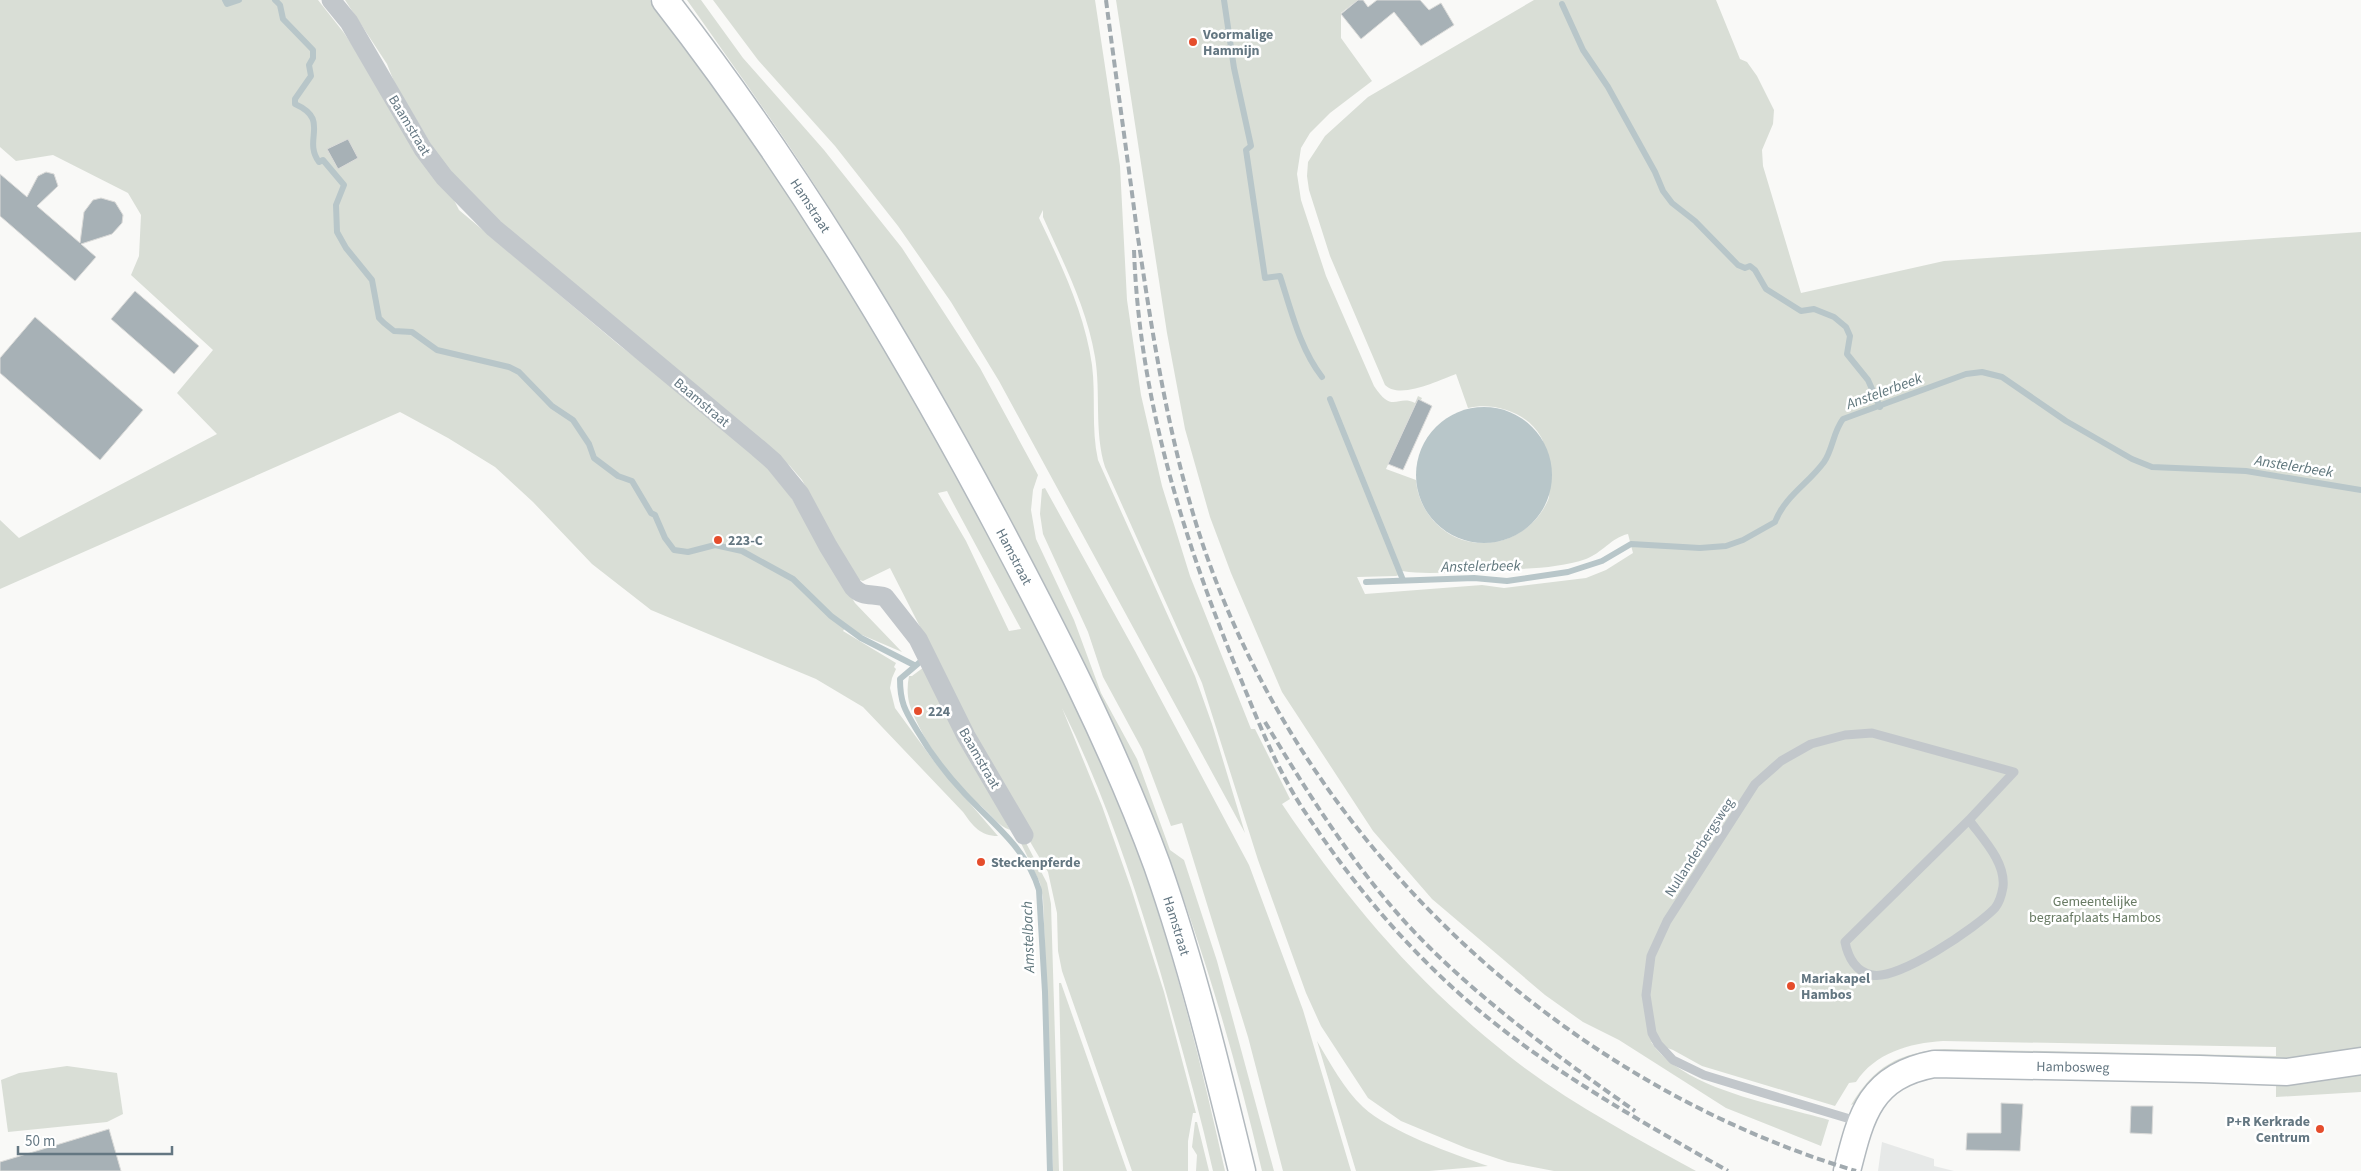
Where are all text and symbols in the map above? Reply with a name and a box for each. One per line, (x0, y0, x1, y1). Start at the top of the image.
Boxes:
place label: Voormalige Hammijn (1202, 25, 1273, 61)
marker: Voormalige Hammijn (1187, 36, 1199, 48)
street label: Baamstraat (383, 91, 435, 160)
street label: Hamstraat (785, 175, 835, 237)
water label: Anstelerbeek (1842, 368, 1926, 415)
street label: Baamstraat (669, 373, 734, 432)
water label: Anstelerbeek (2252, 450, 2335, 483)
street label: Hamstraat (990, 525, 1037, 589)
place label: 223-C (728, 531, 763, 551)
marker: 223-C (712, 534, 724, 546)
water label: Anstelerbeek (1440, 555, 1522, 578)
place label: 224 (928, 702, 951, 722)
marker: 224 (912, 705, 924, 717)
street label: Baamstraat (954, 724, 1005, 793)
street label: Nullanderbergsweg (1660, 794, 1739, 901)
place label: Steckenpferde (991, 853, 1080, 873)
marker: Steckenpferde (975, 856, 987, 868)
park label: Gemeentelijke begraafplaats Hambos (2029, 892, 2161, 928)
street label: Hamstraat (1157, 894, 1195, 958)
water label: Amstelbach (1017, 901, 1040, 974)
place label: Mariakapel Hambos (1801, 969, 1870, 1005)
marker: Mariakapel Hambos (1785, 980, 1797, 992)
street label: Hambosweg (2036, 1057, 2109, 1078)
place label: P+R Kerkrade Centrum (2226, 1112, 2310, 1148)
marker: P+R Kerkrade Centrum (2314, 1123, 2326, 1135)
scale bar (18, 1124, 171, 1156)
text: 50 m (25, 1131, 55, 1152)

